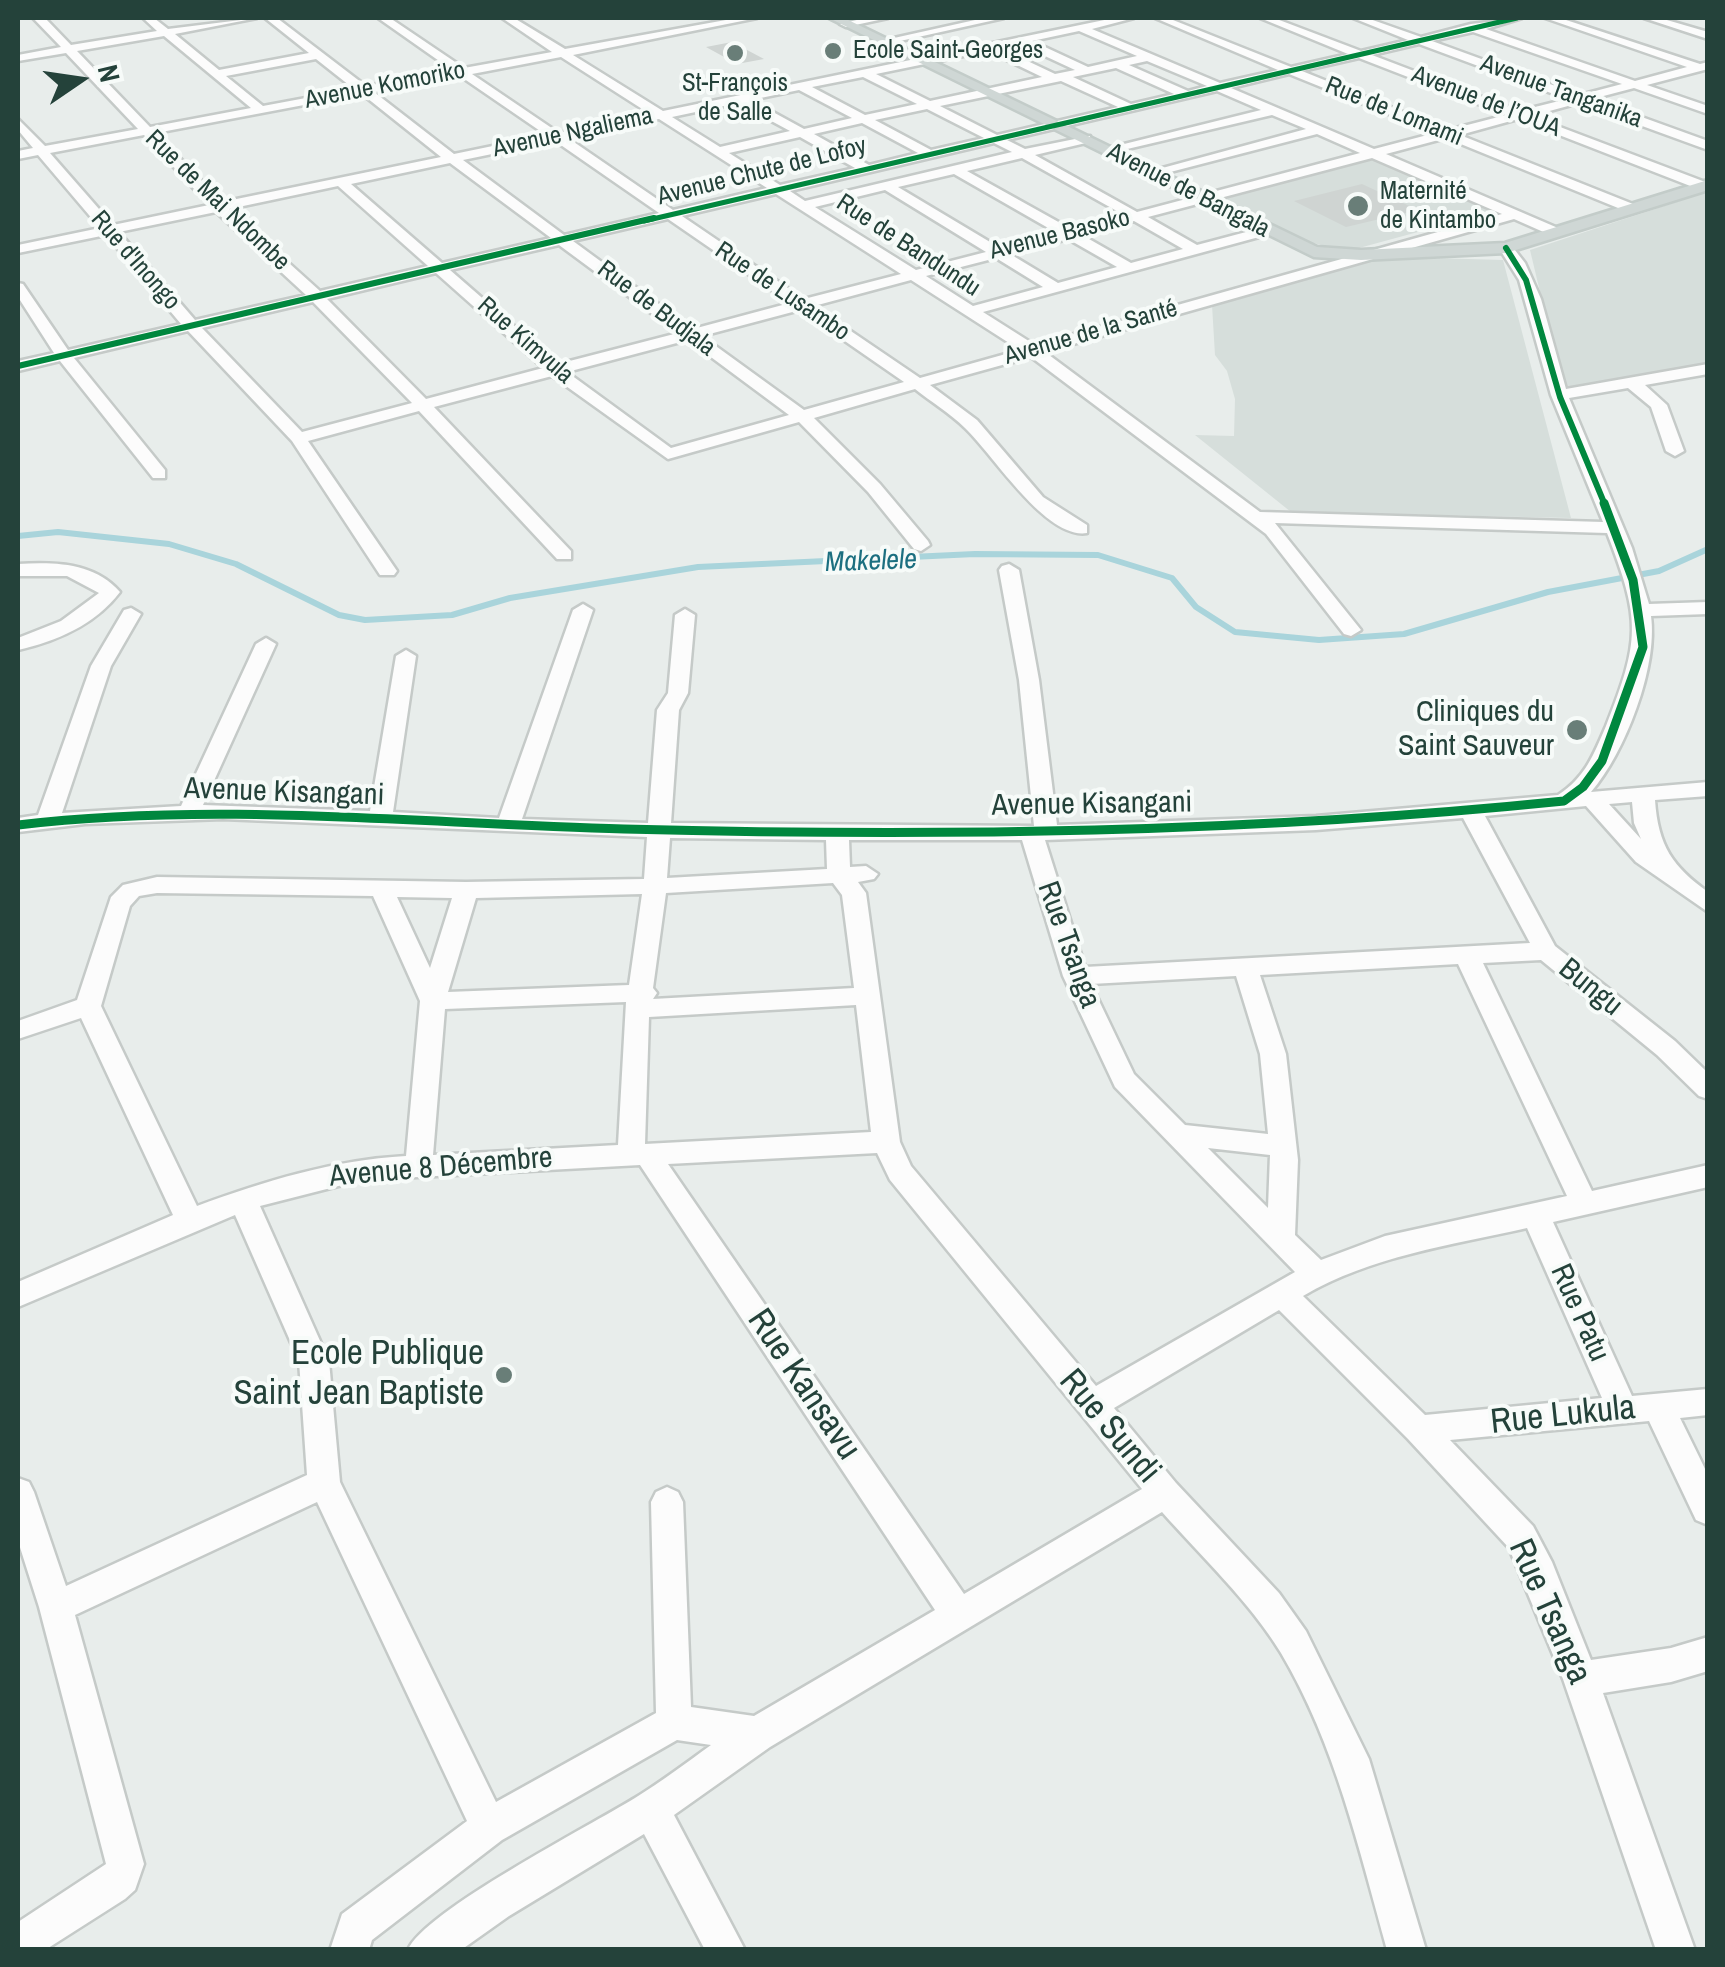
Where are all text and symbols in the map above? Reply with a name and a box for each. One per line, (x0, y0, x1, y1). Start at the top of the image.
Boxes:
north arrow (30, 30, 130, 130)
place label: Ecole Saint-Georges (853, 36, 1043, 66)
marker: Ecole Saint-Georges (822, 40, 844, 62)
marker: St-François de Salle (724, 42, 746, 64)
street label: Avenue Tanganika (1476, 49, 1646, 135)
street label: Avenue Komoriko (302, 56, 468, 116)
street label: Avenue de l’OUA (1407, 60, 1565, 144)
text: N (89, 61, 130, 86)
place label: St-François de Salle (682, 69, 788, 128)
street label: Rue de Lomami (1321, 71, 1467, 153)
street label: Avenue Ngaliema (490, 101, 656, 165)
street label: Rue de Mai Ndombe (139, 125, 295, 277)
street label: Avenue Chute de Lofoy (655, 132, 869, 212)
street label: Avenue de Bangala (1102, 137, 1274, 245)
place label: Maternité de Kintambo (1380, 177, 1496, 236)
street label: Rue de Bandundu (831, 188, 985, 304)
marker: Maternité de Kintambo (1345, 193, 1371, 219)
street label: Avenue Basoko (987, 203, 1133, 267)
street label: Rue d'Inongo (84, 205, 186, 317)
street label: Rue de Lusambo (709, 236, 855, 348)
street label: Rue de Budjala (591, 255, 721, 363)
street label: Rue Kimvula (471, 291, 579, 391)
street label: Avenue de la Santé (1001, 294, 1181, 372)
water label: Makelele (825, 544, 917, 580)
place label: Cliniques du Saint Sauveur (1398, 695, 1554, 766)
marker: Cliniques du Saint Sauveur (1564, 717, 1590, 743)
street label: Avenue Kisangani (183, 772, 385, 814)
street label: Avenue Kisangani (991, 785, 1193, 825)
street label: Rue Tsanga (1029, 877, 1107, 1013)
street label: Bungu (1551, 952, 1629, 1024)
street label: Avenue 8 Décembre (328, 1140, 554, 1196)
street label: Rue Patu (1542, 1259, 1616, 1367)
street label: Rue Kansavu (737, 1302, 869, 1468)
place label: Ecole Publique Saint Jean Baptiste (233, 1334, 484, 1416)
street label: Rue Sundi (1049, 1362, 1169, 1492)
marker: Ecole Publique Saint Jean Baptiste (493, 1364, 515, 1386)
street label: Rue Lukula (1489, 1388, 1637, 1444)
street label: Rue Tsanga (1499, 1533, 1599, 1691)

